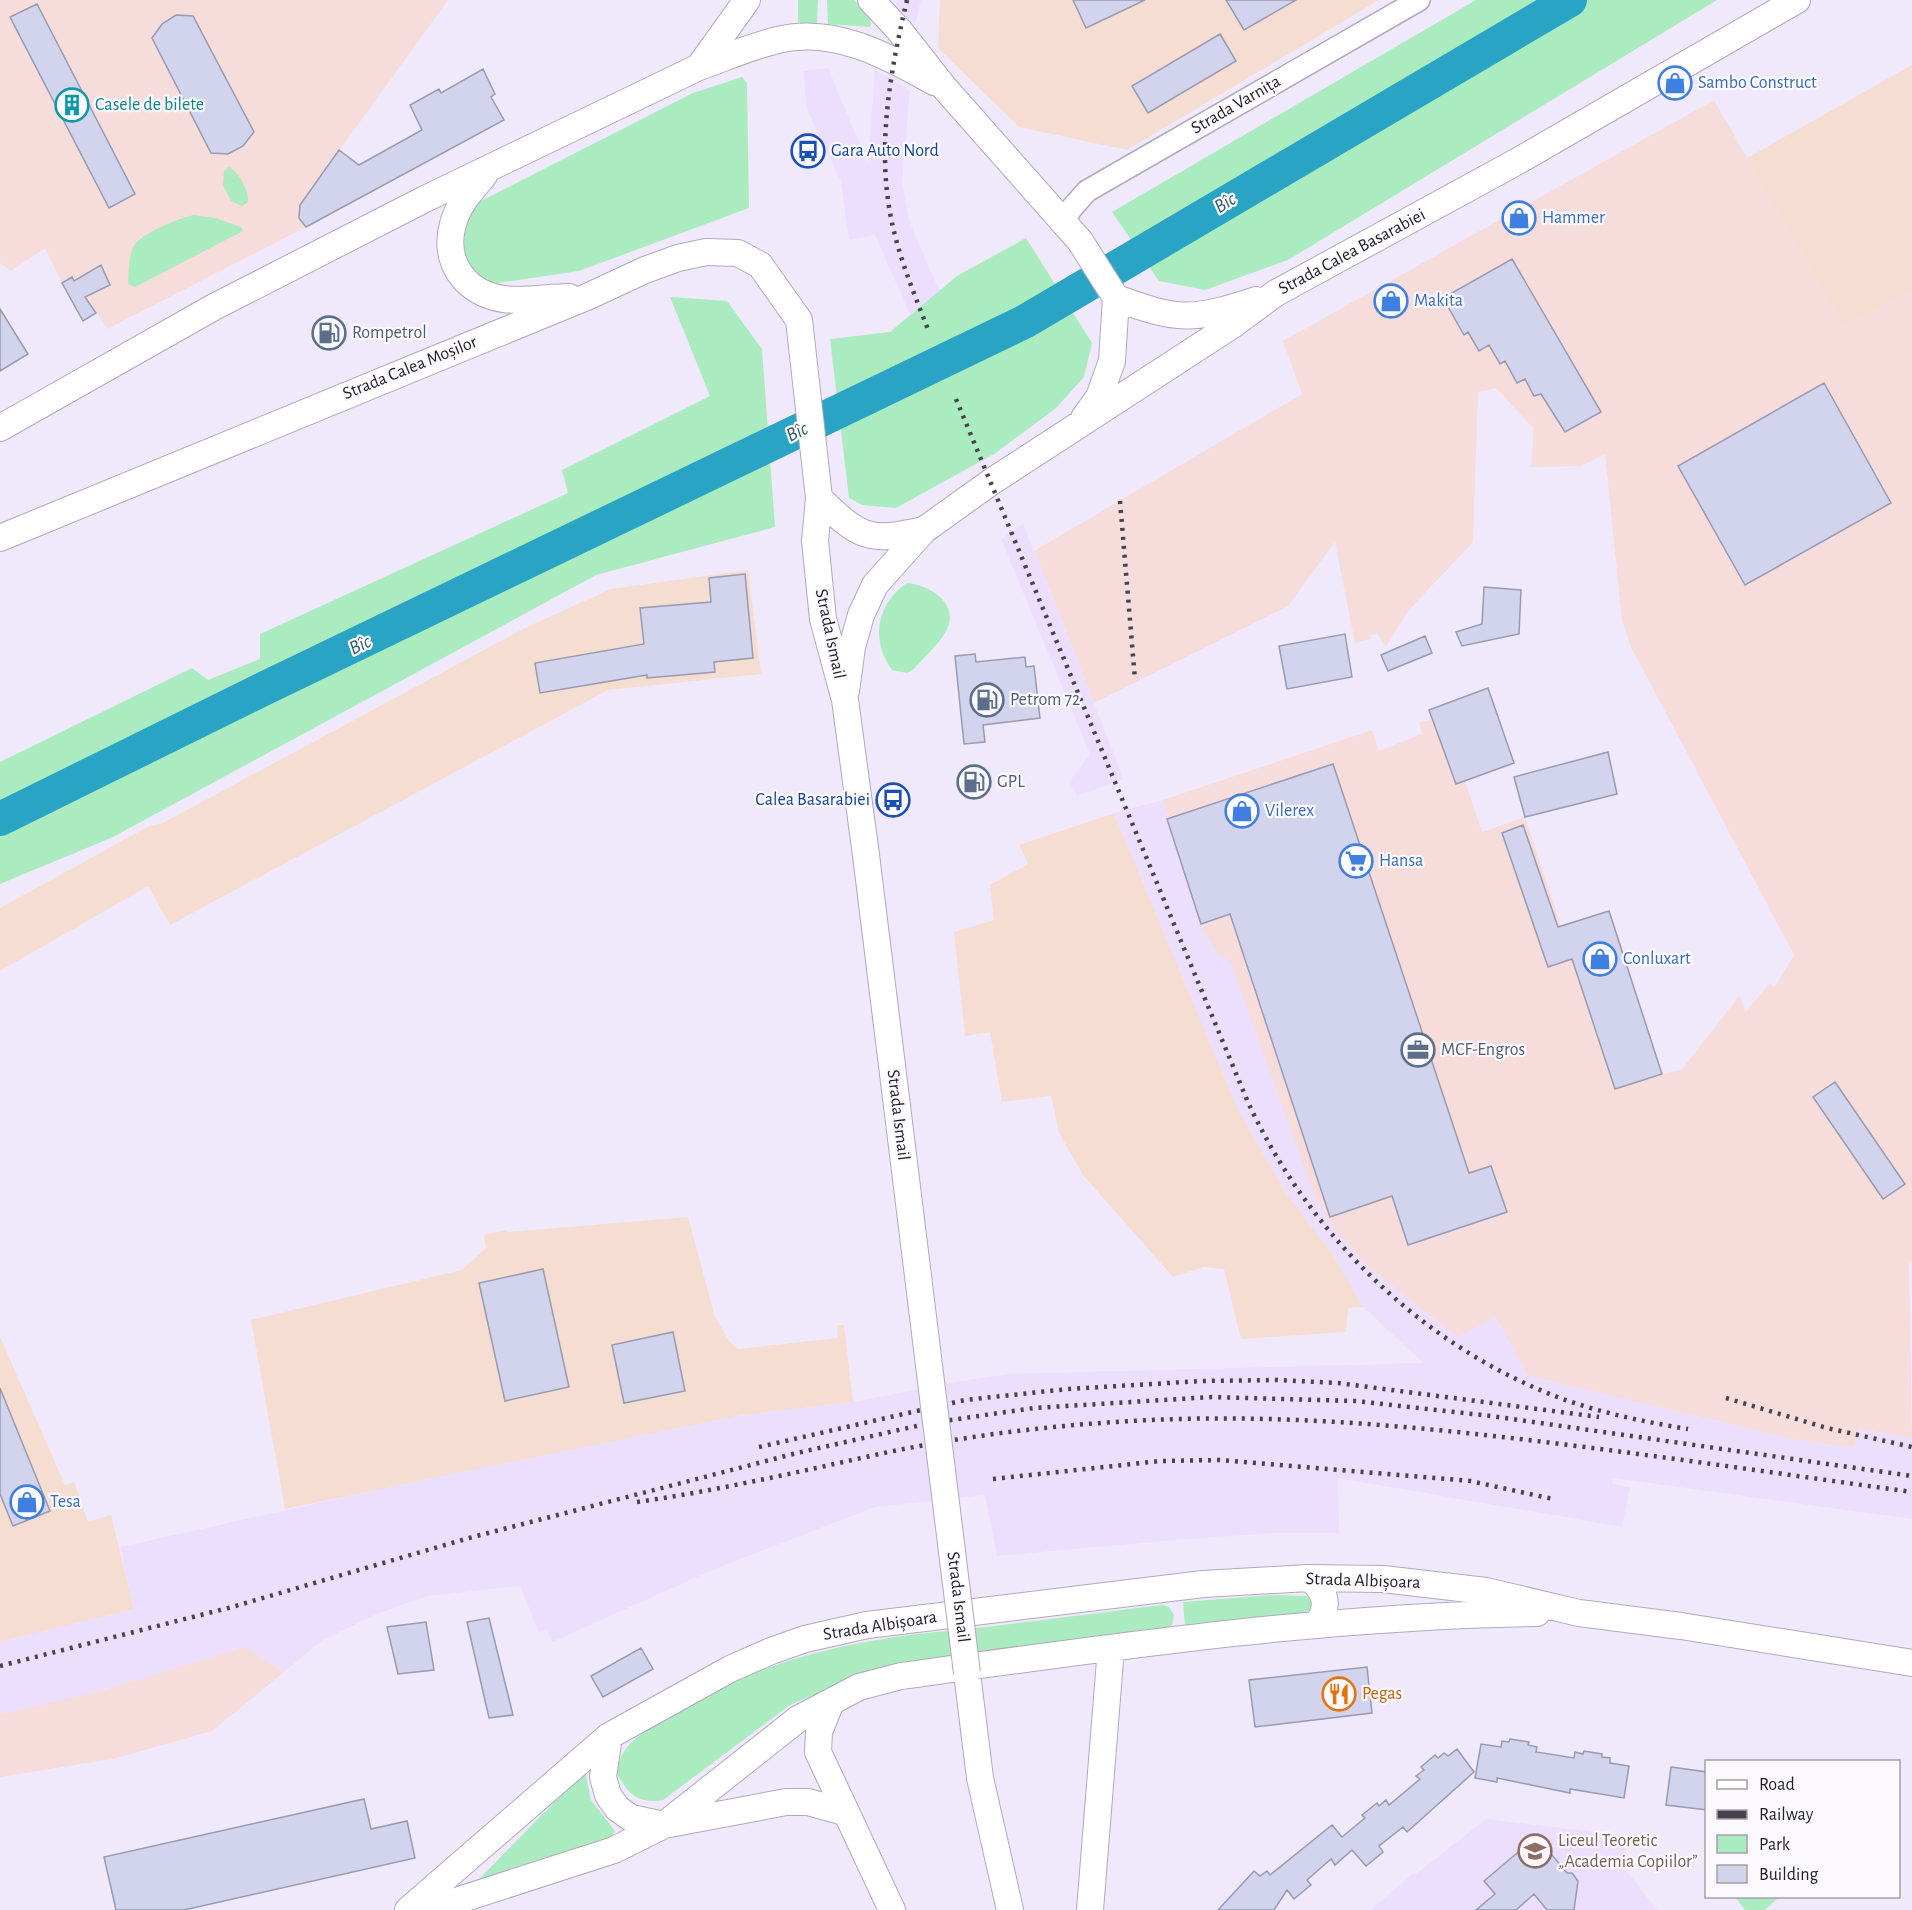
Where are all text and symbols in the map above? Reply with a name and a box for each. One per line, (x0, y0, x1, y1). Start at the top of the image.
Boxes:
shop icon: Sambo Construct (1657, 65, 1693, 101)
street label: Strada Varnița (1188, 72, 1284, 139)
place label: Sambo Construct (1698, 74, 1817, 92)
building icon: Casele de bilete (54, 87, 90, 123)
place label: Casele de bilete (95, 96, 204, 114)
bus stop icon: Gara Auto Nord (790, 133, 826, 169)
place label: Gara Auto Nord (831, 142, 939, 160)
water label: Bîc (1211, 189, 1240, 217)
shop icon: Hammer (1501, 200, 1537, 236)
street label: Strada Calea Basarabiei (1276, 206, 1428, 298)
place label: Hammer (1542, 209, 1605, 227)
shop icon: Makita (1373, 283, 1409, 319)
place label: Makita (1414, 292, 1463, 310)
fuel station icon: Rompetrol (311, 315, 347, 351)
place label: Rompetrol (352, 324, 427, 342)
street label: Strada Calea Moșilor (340, 333, 480, 404)
water label: Bîc (783, 418, 811, 446)
street label: Strada Ismail (812, 587, 848, 681)
water label: Bîc (346, 631, 374, 659)
fuel station icon: Petrom 72 (969, 682, 1005, 718)
place label: Petrom 72 (1010, 691, 1080, 709)
fuel station icon: GPL (956, 764, 992, 800)
place label: GPL (997, 773, 1025, 791)
bus stop icon: Calea Basarabiei (875, 782, 911, 818)
place label: Calea Basarabiei (755, 791, 870, 809)
shop icon: Vilerex (1224, 793, 1260, 829)
place label: Vilerex (1265, 802, 1314, 820)
supermarket icon: Hansa (1338, 843, 1374, 879)
place label: Hansa (1379, 852, 1423, 870)
shop icon: Conluxart (1582, 941, 1618, 977)
place label: Conluxart (1623, 950, 1691, 968)
office icon: MCF-Engros (1400, 1032, 1436, 1068)
place label: MCF-Engros (1441, 1041, 1525, 1059)
street label: Strada Ismail (883, 1069, 913, 1161)
shop icon: Tesa (9, 1484, 45, 1520)
place label: Tesa (50, 1493, 81, 1511)
street label: Strada Ismail (943, 1551, 973, 1643)
street label: Strada Albișoara (1305, 1570, 1421, 1593)
street label: Strada Albișoara (822, 1608, 938, 1645)
restaurant icon: Pegas (1321, 1676, 1357, 1712)
place label: Pegas (1362, 1685, 1402, 1703)
legend (1705, 1760, 1900, 1898)
text: Road (1759, 1776, 1795, 1794)
text: Railway (1759, 1806, 1814, 1824)
place label: Liceul Teoretic „Academia Copiilor” (1558, 1832, 1698, 1871)
school or university icon: Liceul Teoretic „Academia Copiilor” (1517, 1833, 1553, 1869)
text: Park (1759, 1836, 1791, 1854)
text: Building (1759, 1866, 1819, 1884)

